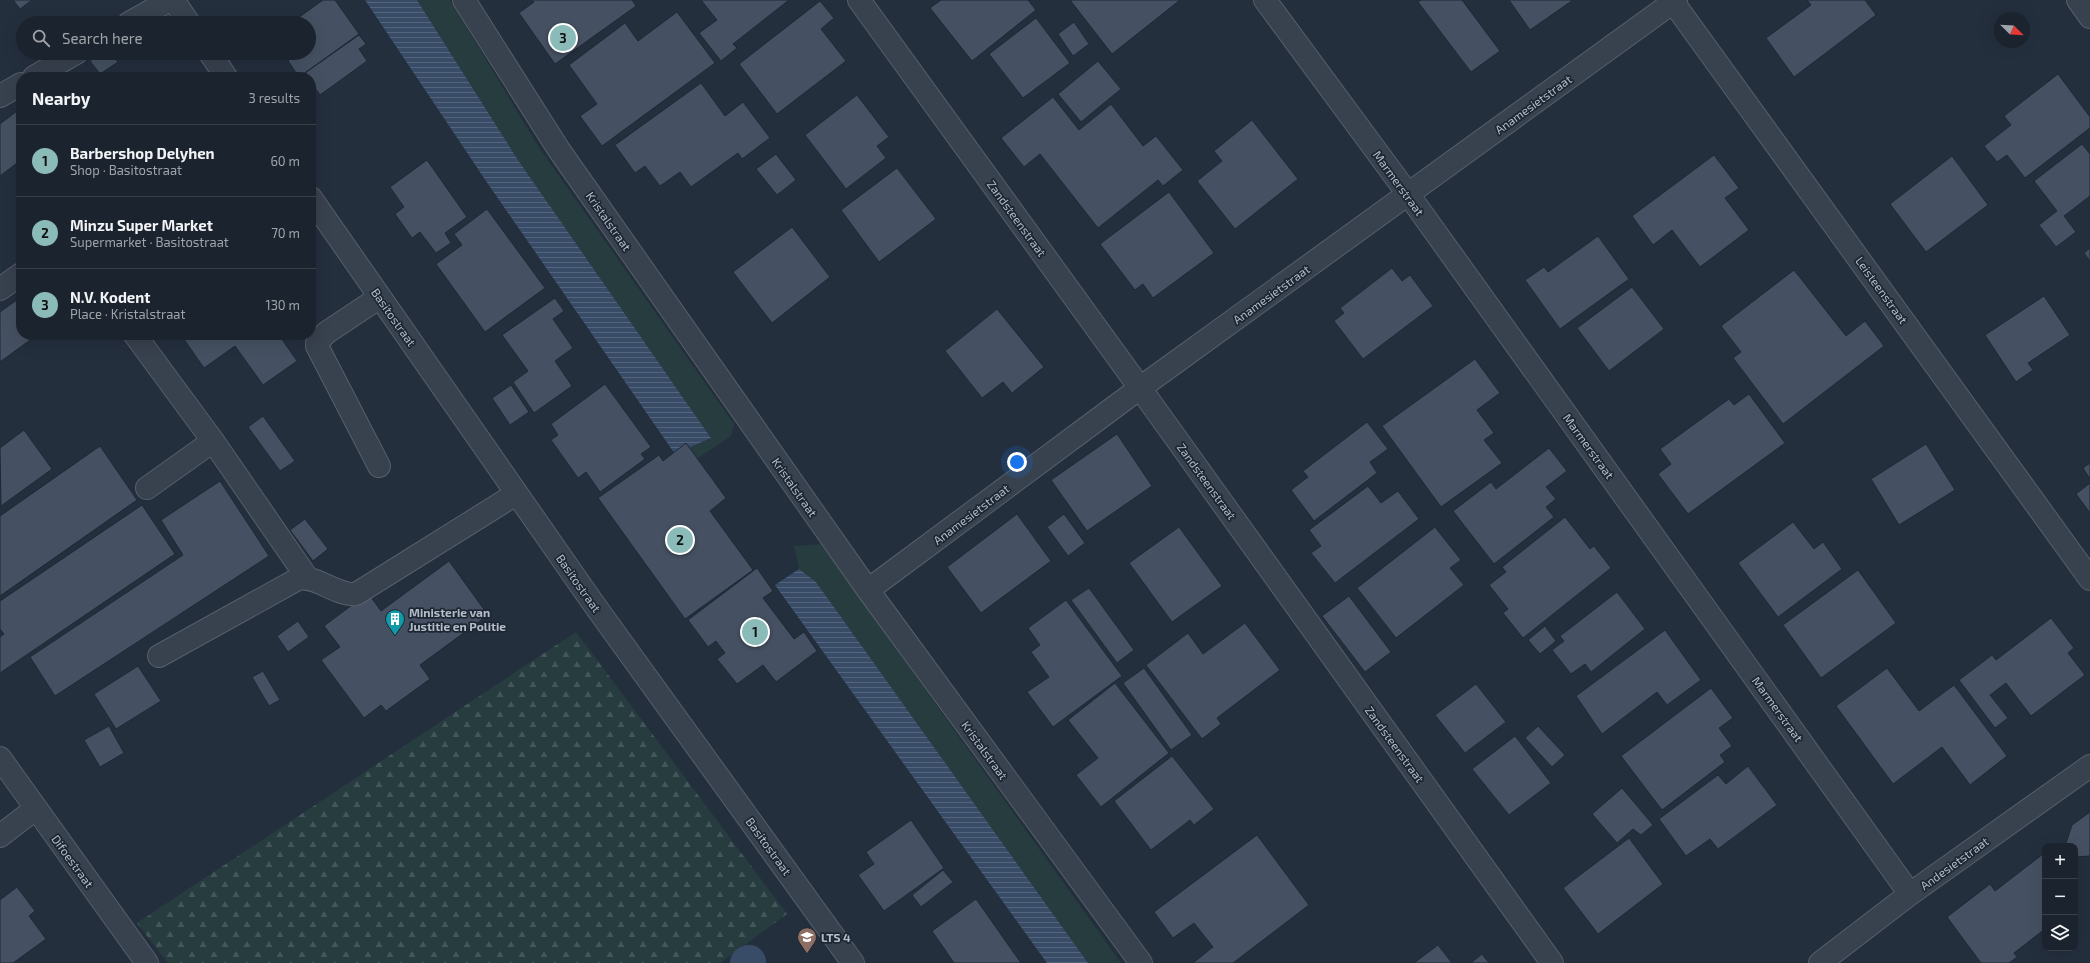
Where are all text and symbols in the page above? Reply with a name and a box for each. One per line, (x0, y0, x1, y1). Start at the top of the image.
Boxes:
north arrow (1994, 12, 2030, 48)
search box (16, 16, 316, 60)
pin: 3 (550, 23, 576, 53)
icon: search (30, 27, 52, 49)
text: Search here (62, 29, 143, 47)
street label: Anamesietstraat (1492, 71, 1574, 136)
text: Nearby (32, 88, 90, 108)
text: 3 results (249, 90, 300, 106)
text: Barbershop Delyhen (70, 144, 215, 162)
street label: Marmerstraat (1371, 148, 1428, 219)
text: 1 (42, 153, 48, 169)
text: 60 m (270, 153, 300, 169)
text: Shop · Basitostraat (70, 162, 182, 178)
street label: Zandsteenstraat (985, 177, 1050, 259)
street label: Kristalstraat (583, 189, 635, 254)
text: Minzu Super Market (70, 216, 213, 234)
text: 2 (41, 225, 49, 241)
text: 70 m (271, 225, 300, 241)
text: Supermarket · Basitostraat (70, 234, 229, 250)
street label: Leisteenstraat (1853, 254, 1911, 327)
street label: Anamesietstraat (1230, 261, 1312, 326)
street label: Basitostraat (369, 285, 419, 349)
text: N.V. Kodent (70, 288, 150, 306)
text: 3 (41, 297, 49, 313)
text: 130 m (265, 297, 300, 313)
text: Place · Kristalstraat (70, 306, 185, 322)
street label: Marmerstraat (1561, 411, 1618, 482)
street label: Zandsteenstraat (1175, 440, 1240, 522)
your location (1007, 452, 1027, 472)
street label: Kristalstraat (769, 455, 821, 520)
street label: Anamesietstraat (930, 481, 1012, 547)
pin: 2 (667, 525, 693, 555)
street label: Basitostraat (554, 551, 604, 615)
place label: Ministerie van Justitie en Politie (409, 605, 506, 633)
building icon: Ministerie van Justitie en Politie (384, 608, 406, 636)
pin: 1 (742, 617, 768, 647)
street label: Marmerstraat (1750, 674, 1807, 745)
street label: Zandsteenstraat (1363, 703, 1428, 785)
street label: Kristalstraat (959, 718, 1011, 782)
street label: Basitostraat (743, 814, 795, 878)
street label: Difoestraat (49, 832, 97, 890)
street label: Andesietstraat (1917, 833, 1991, 892)
map controls (2042, 843, 2078, 951)
button: + (2042, 843, 2078, 879)
button: − (2042, 879, 2078, 915)
button: layers (2042, 915, 2078, 951)
school or university icon: LTS 4 (796, 926, 818, 954)
place label: LTS 4 (821, 930, 851, 944)

